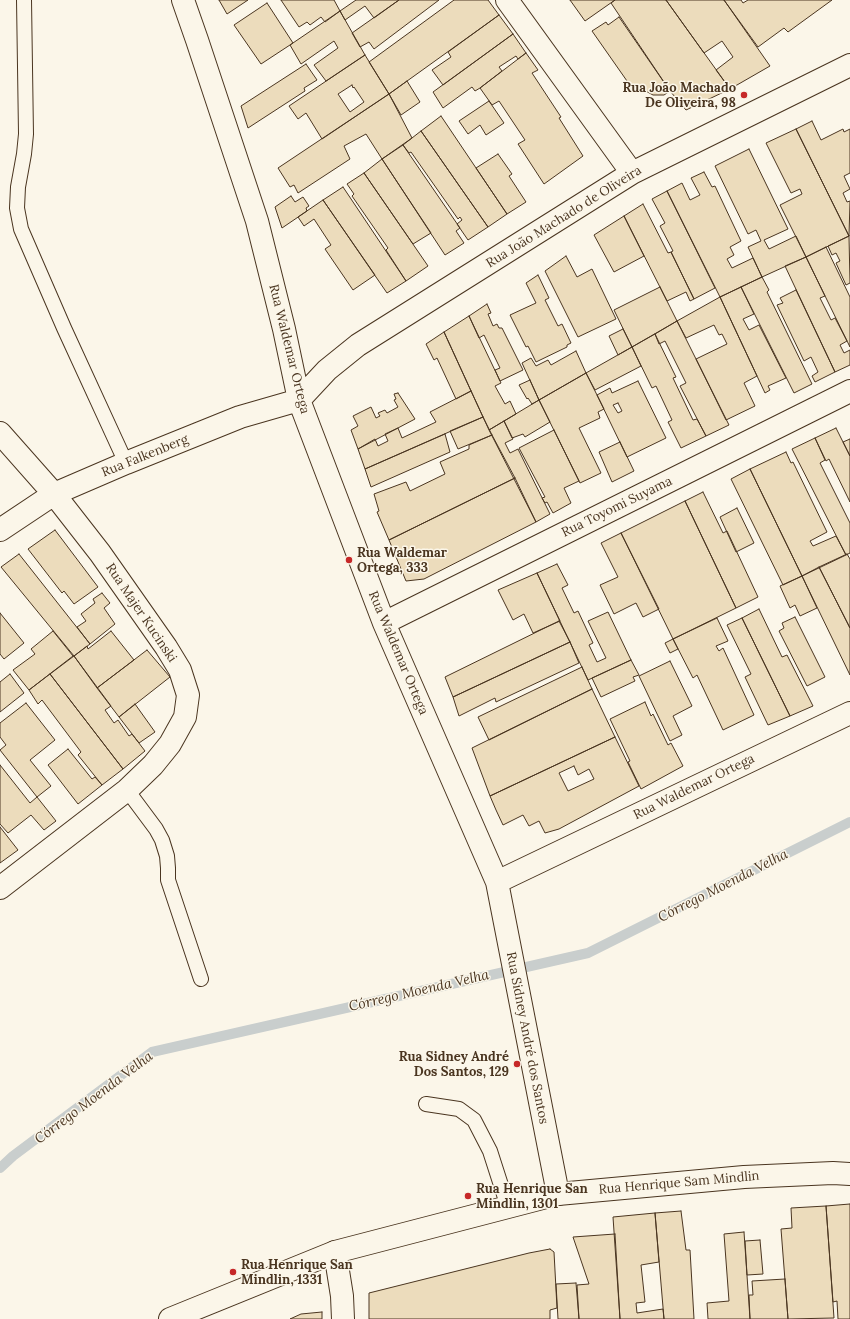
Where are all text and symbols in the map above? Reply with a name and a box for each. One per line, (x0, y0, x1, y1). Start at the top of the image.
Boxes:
place label: Rua João Machado De Oliveira, 98 (622, 80, 736, 111)
marker: Rua João Machado De Oliveira, 98 (739, 90, 749, 100)
street label: Rua João Machado de Oliveira (483, 163, 645, 271)
street label: Rua Waldemar Ortega (265, 283, 313, 415)
street label: Rua Falkenberg (99, 432, 191, 480)
street label: Rua Toyomi Suyama (559, 473, 675, 541)
place label: Rua Waldemar Ortega, 333 (357, 545, 447, 576)
marker: Rua Waldemar Ortega, 333 (344, 555, 354, 565)
street label: Rua Majer Kucinski (102, 561, 180, 665)
street label: Rua Waldemar Ortega (365, 589, 431, 717)
street label: Rua Waldemar Ortega (631, 751, 757, 823)
water label: Córrego Moenda Velha (655, 846, 791, 926)
street label: Rua Sidney André dos Santos (503, 951, 551, 1125)
water label: Córrego Moenda Velha (347, 967, 491, 1015)
water label: Córrego Moenda Velha (32, 1048, 156, 1148)
place label: Rua Sidney André Dos Santos, 129 (399, 1049, 509, 1080)
marker: Rua Sidney André Dos Santos, 129 (512, 1059, 522, 1069)
street label: Rua Henrique Sam Mindlin (598, 1168, 760, 1198)
place label: Rua Henrique San Mindlin, 1301 (476, 1181, 588, 1212)
marker: Rua Henrique San Mindlin, 1301 (463, 1191, 473, 1201)
place label: Rua Henrique San Mindlin, 1331 (241, 1257, 353, 1288)
marker: Rua Henrique San Mindlin, 1331 (228, 1267, 238, 1277)

